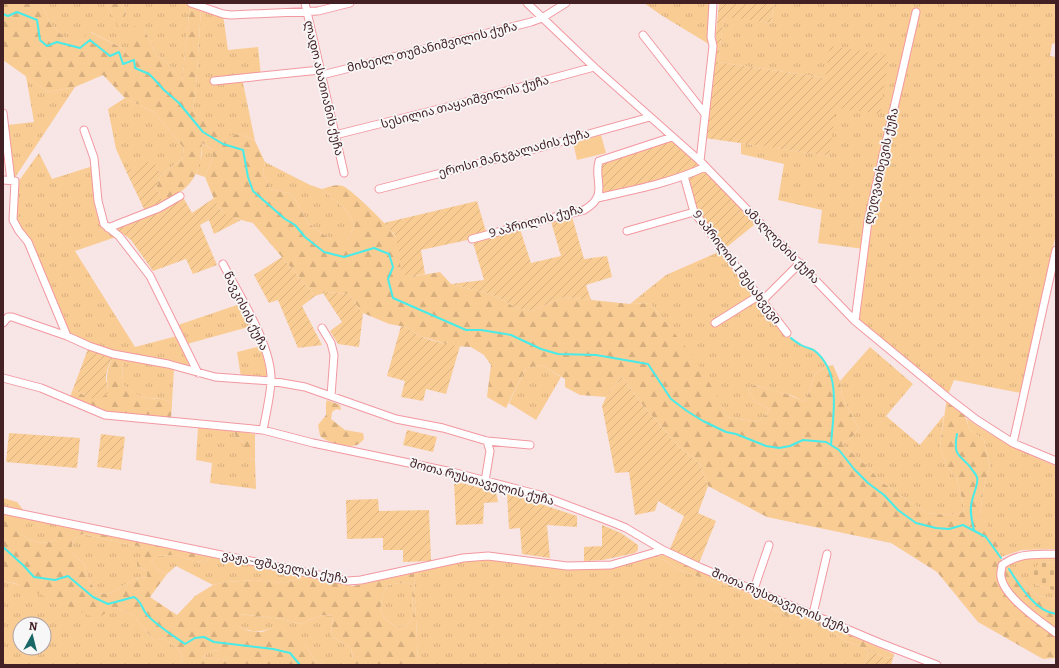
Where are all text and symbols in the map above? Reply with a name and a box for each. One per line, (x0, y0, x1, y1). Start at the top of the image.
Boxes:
street label: ლადო ასათიანის ქუჩა (301, 19, 346, 157)
street label: მიხეილ თუმანიშვილის ქუჩა (345, 19, 519, 76)
street label: სესილია თაყაიშვილის ქუჩა (380, 73, 551, 132)
street label: ლეღვათხევის ქუჩა (861, 106, 902, 226)
street label: ეროსი მანჯგალაძის ქუჩა (437, 126, 591, 181)
street label: 9 აპრილის ქუჩა (487, 202, 585, 241)
street label: ამაღლების ქუჩა (741, 203, 822, 287)
street label: 9 აპრილის I შესახვევი (689, 208, 784, 327)
street label: წავკისის ქუჩა (221, 269, 271, 353)
street label: შოთა რუსთაველის ქუჩა (408, 456, 556, 509)
street label: ვაჟა-ფშაველას ქუჩა (221, 548, 349, 587)
street label: შოთა რუსთაველის ქუჩა (709, 565, 852, 637)
north arrow (12, 616, 52, 656)
text: N (28, 620, 39, 634)

